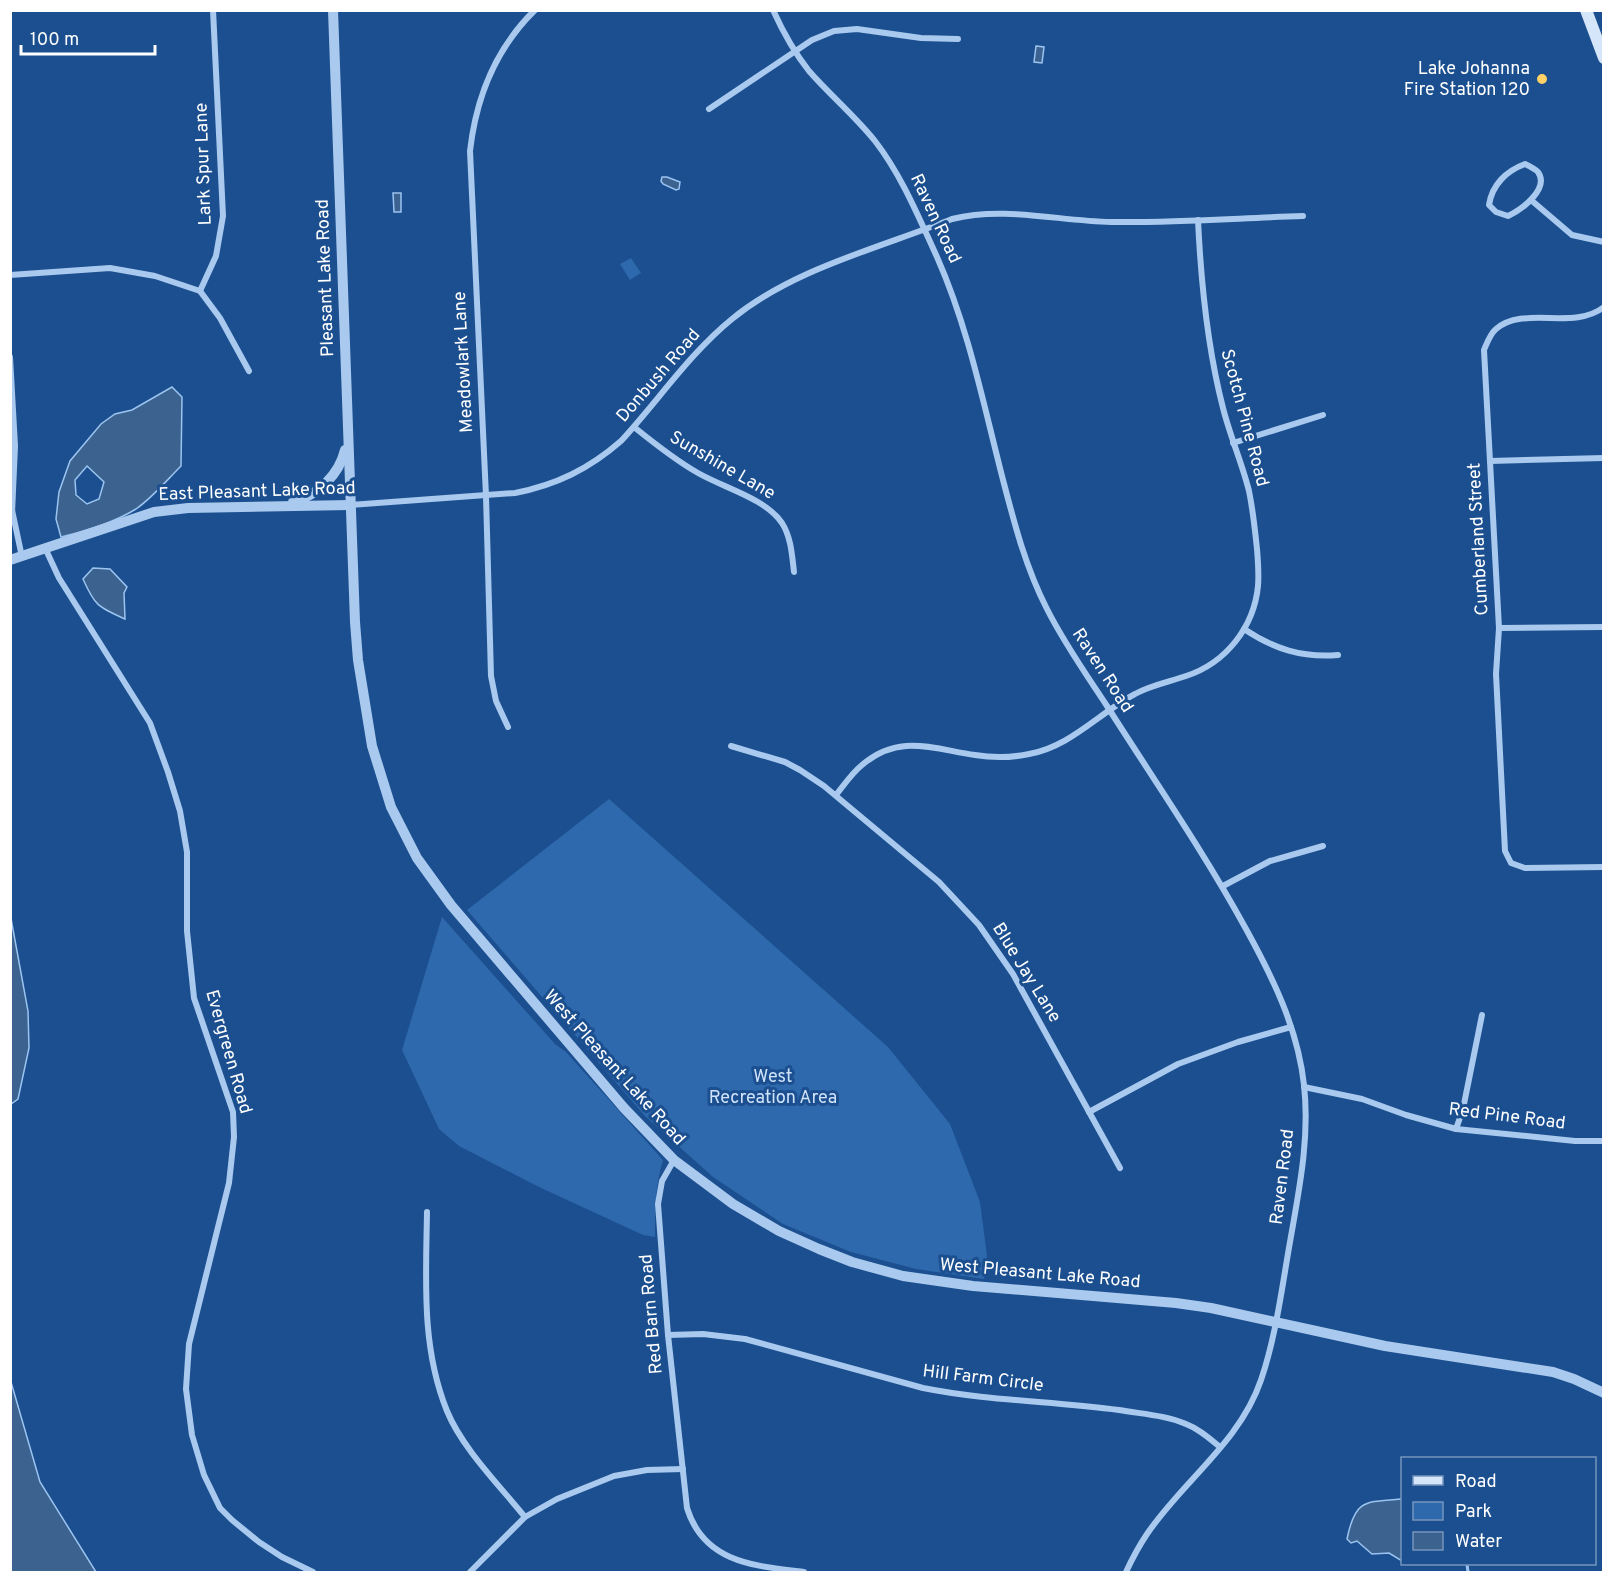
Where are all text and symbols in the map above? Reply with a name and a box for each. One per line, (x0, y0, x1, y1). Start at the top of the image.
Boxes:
scale bar (21, 18, 154, 56)
text: 100 m (30, 29, 79, 52)
place label: Lake Johanna Fire Station 120 (1404, 58, 1530, 102)
marker: Lake Johanna Fire Station 120 (1535, 72, 1549, 86)
street label: Lark Spur Lane (190, 102, 218, 226)
street label: Raven Road (904, 171, 966, 267)
street label: Pleasant Lake Road (312, 199, 340, 357)
street label: Meadowlark Lane (449, 291, 479, 433)
street label: Donbush Road (612, 324, 706, 428)
street label: Scotch Pine Road (1215, 347, 1273, 489)
street label: Sunshine Lane (665, 426, 779, 506)
street label: Cumberland Street (1464, 462, 1494, 616)
street label: East Pleasant Lake Road (158, 477, 356, 507)
street label: Raven Road (1066, 624, 1138, 718)
street label: Blue Jay Lane (986, 919, 1066, 1027)
street label: West Pleasant Lake Road (538, 985, 690, 1151)
street label: Evergreen Road (199, 987, 257, 1117)
park label: West Recreation Area (709, 1066, 837, 1110)
street label: Red Pine Road (1447, 1098, 1567, 1136)
street label: Raven Road (1266, 1128, 1300, 1226)
street label: Red Barn Road (635, 1253, 669, 1375)
street label: West Pleasant Lake Road (939, 1254, 1141, 1294)
street label: Hill Farm Circle (921, 1360, 1045, 1398)
legend (1401, 1457, 1596, 1565)
text: Road (1455, 1471, 1497, 1494)
text: Park (1455, 1501, 1492, 1524)
text: Water (1455, 1531, 1502, 1554)

